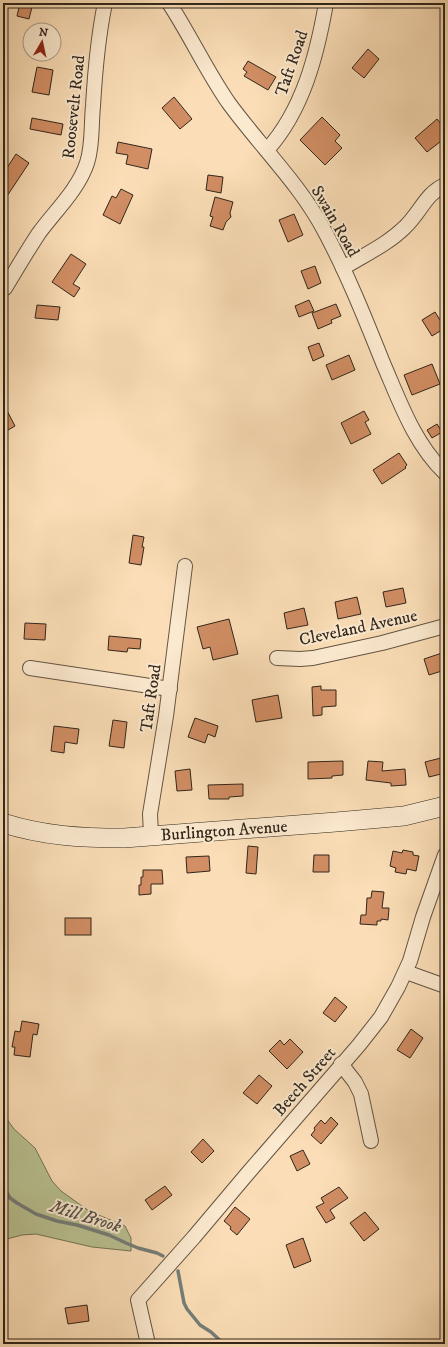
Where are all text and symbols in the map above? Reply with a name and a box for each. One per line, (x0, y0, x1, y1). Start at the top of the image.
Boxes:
north arrow (22, 22, 62, 62)
text: N (38, 25, 49, 41)
street label: Taft Road (270, 27, 314, 99)
street label: Roosevelt Road (58, 54, 90, 160)
street label: Swain Road (306, 182, 365, 262)
street label: Cleveland Avenue (297, 605, 419, 651)
street label: Taft Road (135, 662, 167, 733)
street label: Burlington Avenue (160, 816, 288, 846)
street label: Beech Street (269, 1042, 341, 1121)
water label: Mill Brook (46, 1195, 124, 1238)

